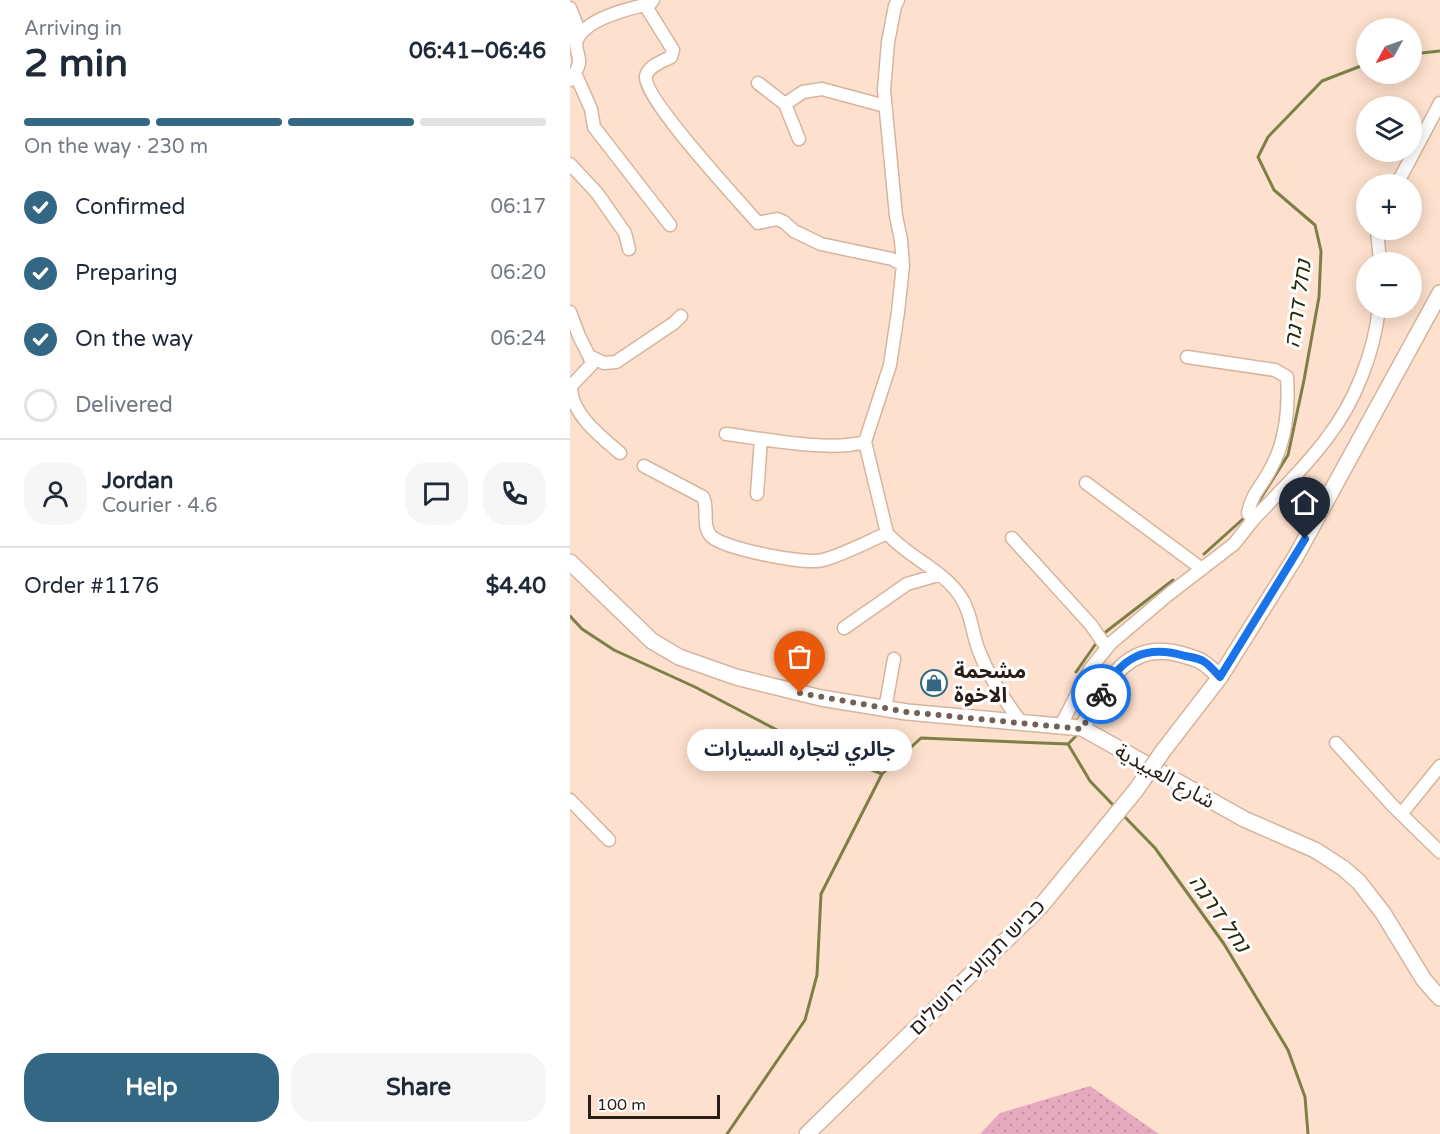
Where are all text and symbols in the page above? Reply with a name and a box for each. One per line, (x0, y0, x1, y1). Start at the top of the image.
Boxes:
text: Arriving in (24, 17, 122, 41)
north arrow (1356, 18, 1422, 84)
map controls (1356, 18, 1422, 318)
text: 06:41–06:46 (409, 38, 546, 64)
text: 2 min (24, 40, 128, 87)
button: layers (1356, 96, 1422, 162)
text: On the way · 230 m (24, 135, 208, 159)
button: + (1356, 174, 1422, 240)
icon: check (24, 191, 57, 224)
text: Confirmed (75, 194, 185, 220)
text: 06:17 (491, 195, 546, 219)
button: − (1356, 252, 1422, 318)
water label: נחל דרגה (1279, 256, 1317, 350)
icon: check (24, 257, 57, 290)
text: Preparing (75, 260, 178, 286)
text: 06:20 (491, 261, 546, 285)
icon: check (24, 323, 57, 356)
text: On the way (75, 326, 193, 352)
text: 06:24 (491, 327, 546, 351)
text: Delivered (75, 392, 173, 418)
button: person (24, 462, 87, 525)
button: chat (405, 462, 468, 525)
button: phone (483, 462, 546, 525)
text: Jordan (102, 468, 173, 494)
pin (1279, 477, 1330, 539)
icon: home (1288, 486, 1321, 519)
text: Courier · 4.6 (102, 494, 217, 518)
text: Order #1176 (24, 573, 159, 599)
text: $4.40 (486, 573, 546, 599)
pin (774, 631, 825, 693)
icon: bag (783, 640, 816, 673)
place label: مشحمة الاخوة (954, 659, 1026, 708)
courier (1071, 664, 1131, 724)
shop icon: مشحمة الاخوة (919, 668, 949, 698)
icon: bike (1085, 678, 1118, 711)
callout: جالري لتجاره السيارات (688, 729, 912, 771)
text: جالري لتجاره السيارات (704, 738, 895, 762)
street label: شارع العبيدية (1109, 739, 1219, 816)
water label: נחל דרגה (1183, 870, 1257, 959)
street label: כביש תקוע–ירושלים (904, 894, 1051, 1041)
button: Help (24, 1053, 279, 1122)
button: Share (291, 1053, 546, 1122)
scale bar (588, 1092, 720, 1120)
text: 100 m (597, 1095, 646, 1115)

